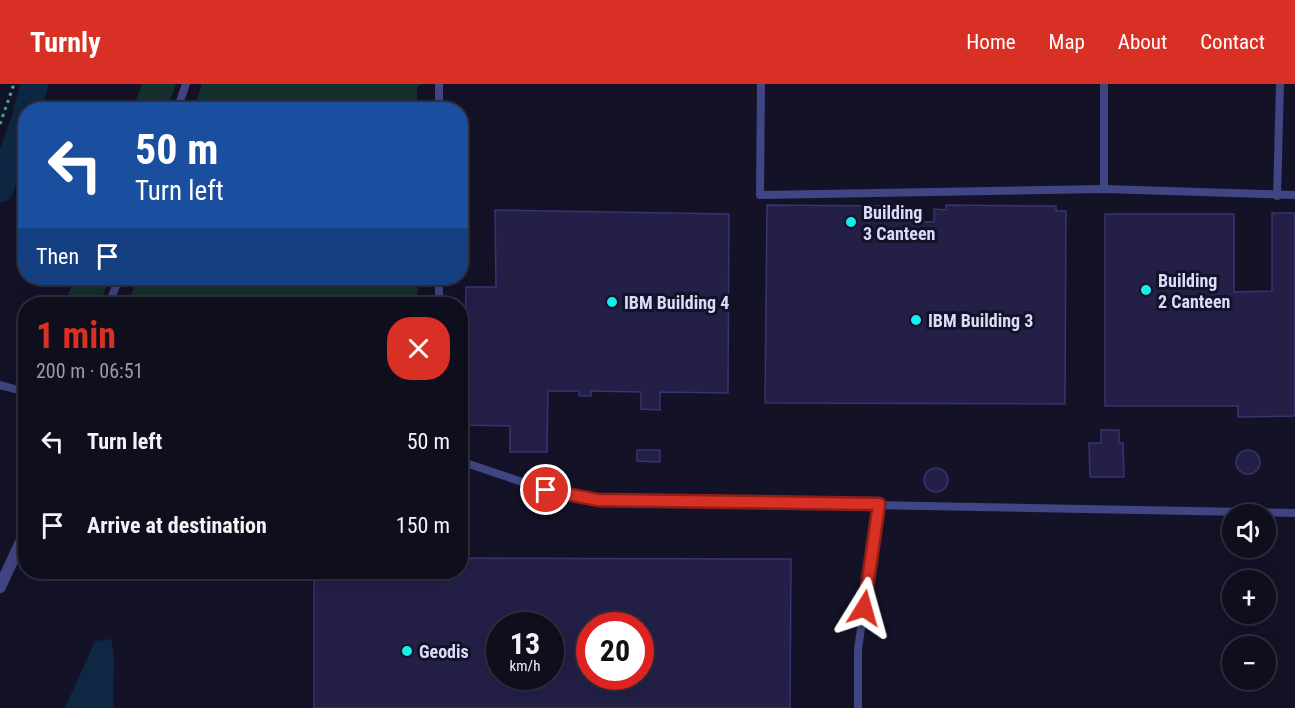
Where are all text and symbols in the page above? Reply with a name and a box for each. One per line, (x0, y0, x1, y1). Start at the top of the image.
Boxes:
text: Turnly (30, 26, 101, 59)
text: Home (966, 30, 1016, 54)
text: Map (1049, 30, 1085, 54)
text: About (1118, 30, 1167, 54)
text: Contact (1200, 30, 1265, 54)
text: 50 m (135, 125, 218, 174)
icon: left (36, 126, 114, 204)
text: Turn left (135, 175, 224, 207)
place label: Building 3 Canteen (863, 202, 935, 244)
marker: Building 3 Canteen (844, 215, 858, 229)
icon: arrive (91, 240, 124, 273)
text: Then (36, 244, 79, 269)
place label: Building 2 Canteen (1158, 270, 1230, 312)
marker: Building 2 Canteen (1139, 283, 1153, 297)
place label: IBM Building 4 (624, 292, 729, 313)
marker: IBM Building 4 (605, 295, 619, 309)
place label: IBM Building 3 (928, 310, 1033, 331)
marker: IBM Building 3 (909, 313, 923, 327)
text: 1 min (36, 315, 116, 357)
button: close (387, 317, 450, 380)
text: 200 m · 06:51 (36, 359, 143, 383)
icon: left (36, 425, 69, 458)
text: Turn left (87, 429, 162, 454)
text: 50 m (407, 429, 450, 454)
pin (520, 464, 571, 515)
icon: arrive (529, 473, 562, 506)
map controls (1222, 504, 1276, 690)
button: sound (1222, 504, 1276, 558)
icon: arrive (36, 509, 69, 542)
text: Arrive at destination (87, 513, 267, 538)
text: 150 m (396, 513, 450, 538)
button: + (1222, 570, 1276, 624)
position arrow (832, 576, 896, 640)
speed limit sign: 20 (576, 612, 654, 690)
text: 13 (510, 626, 540, 661)
button: − (1222, 636, 1276, 690)
place label: Geodis (419, 641, 469, 662)
marker: Geodis (400, 644, 414, 658)
text: km/h (510, 657, 540, 675)

